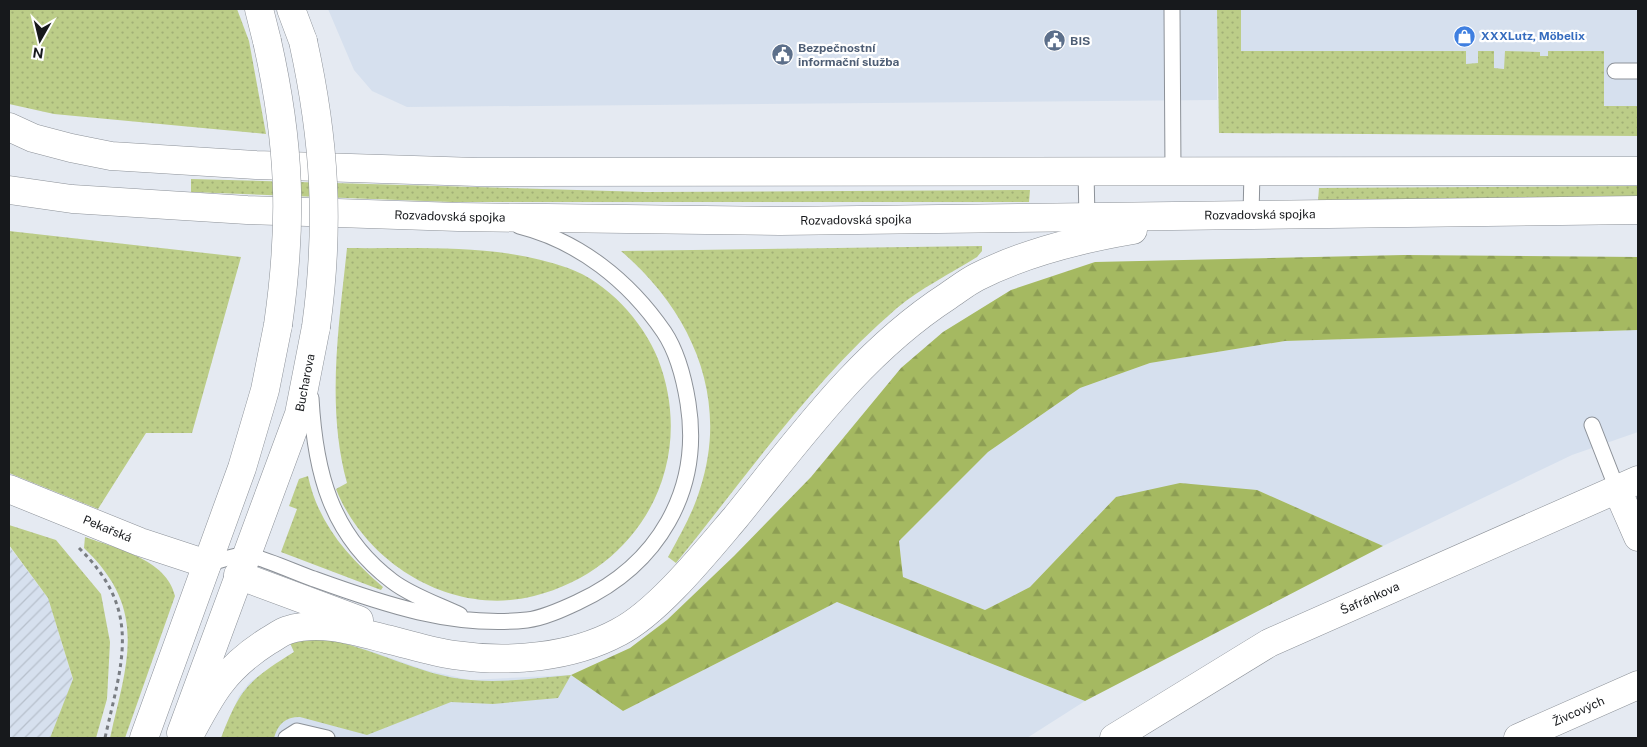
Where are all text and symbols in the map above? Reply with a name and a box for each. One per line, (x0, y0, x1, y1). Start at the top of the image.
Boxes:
north arrow (15, 15, 65, 65)
shop icon: XXXLutz, Möbelix (1453, 24, 1477, 48)
public building icon: BIS (1042, 29, 1066, 53)
place label: XXXLutz, Möbelix (1481, 29, 1585, 43)
place label: BIS (1070, 34, 1090, 48)
place label: Bezpečnostní informační služba (798, 41, 899, 69)
public building icon: Bezpečnostní informační služba (770, 43, 794, 67)
text: N (32, 44, 45, 62)
street label: Rozvadovská spojka (1204, 207, 1316, 223)
street label: Rozvadovská spojka (394, 208, 506, 225)
street label: Rozvadovská spojka (800, 212, 912, 228)
street label: Bucharova (293, 352, 318, 413)
street label: Pekařská (81, 513, 134, 545)
street label: Šafránkova (1338, 579, 1401, 618)
street label: Živcových (1550, 694, 1607, 729)

